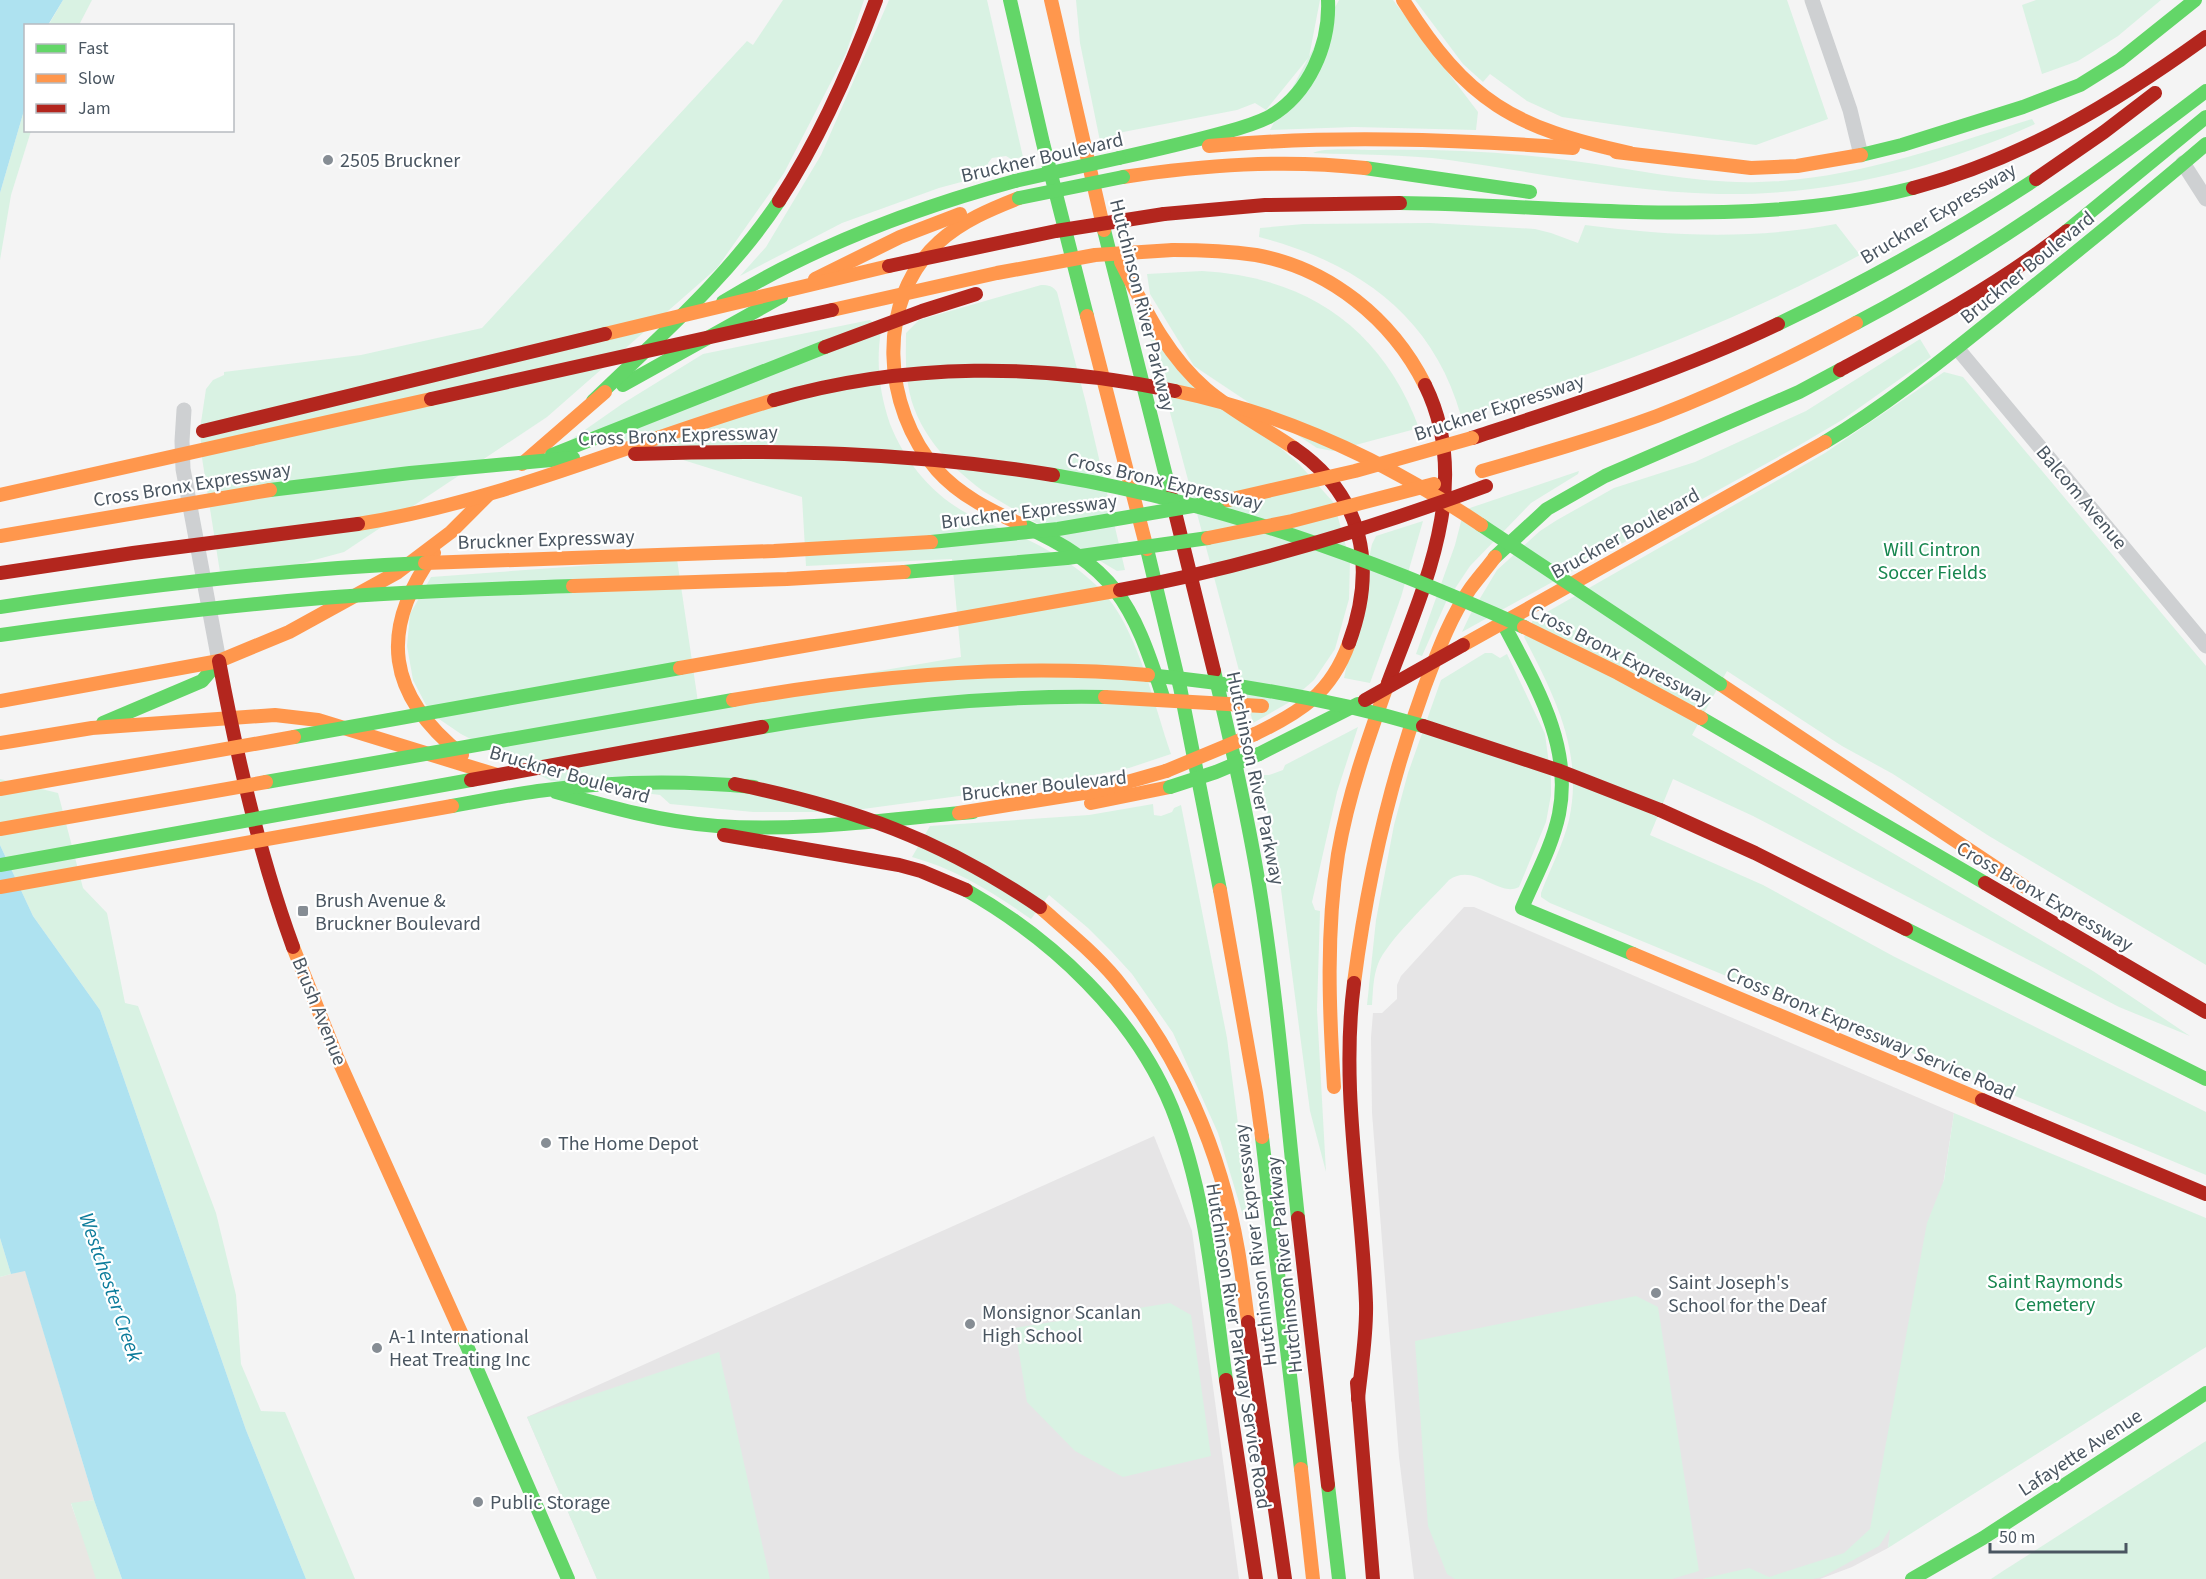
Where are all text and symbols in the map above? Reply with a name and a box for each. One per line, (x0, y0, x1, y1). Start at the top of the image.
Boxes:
legend (24, 24, 234, 132)
text: Fast (78, 36, 109, 61)
text: Slow (78, 66, 115, 91)
text: Jam (78, 96, 111, 121)
street label: Bruckner Boulevard (958, 126, 1126, 190)
place label: 2505 Bruckner (340, 147, 460, 175)
marker: 2505 Bruckner (321, 153, 335, 167)
street label: Bruckner Expressway (1855, 156, 2022, 272)
street label: Hutchinson River Parkway (1102, 196, 1182, 415)
street label: Bruckner Boulevard (1954, 205, 2101, 331)
street label: Bruckner Expressway (1411, 367, 1589, 449)
street label: Cross Bronx Expressway (578, 418, 779, 453)
street label: Balcom Avenue (2029, 439, 2133, 556)
street label: Cross Bronx Expressway (1064, 446, 1266, 518)
street label: Cross Bronx Expressway (91, 455, 294, 514)
street label: Bruckner Boulevard (1546, 481, 1705, 586)
street label: Bruckner Expressway (939, 487, 1120, 537)
street label: Bruckner Expressway (457, 523, 636, 557)
park label: Will Cintron Soccer Fields (1877, 536, 1987, 587)
street label: Cross Bronx Expressway (1525, 598, 1717, 714)
street label: Hutchinson River Parkway (1219, 669, 1291, 888)
street label: Bruckner Boulevard (486, 739, 653, 811)
street label: Bruckner Boulevard (960, 763, 1128, 809)
street label: Cross Bronx Expressway (1951, 835, 2139, 959)
place label: Brush Avenue & Bruckner Boulevard (315, 887, 481, 938)
marker: Brush Avenue & Bruckner Boulevard (296, 904, 310, 918)
street label: Brush Avenue (285, 953, 354, 1070)
street label: Cross Bronx Expressway Service Road (1722, 960, 2020, 1108)
street label: Hutchinson River Expressway (1227, 1122, 1285, 1368)
place label: The Home Depot (558, 1130, 699, 1158)
marker: The Home Depot (539, 1136, 553, 1150)
street label: Hutchinson River Parkway (1260, 1154, 1310, 1375)
street label: Hutchinson River Parkway Service Road (1198, 1181, 1278, 1511)
water label: Westchester Creek (71, 1208, 151, 1367)
park label: Saint Raymonds Cemetery (1987, 1268, 2123, 1319)
place label: Saint Joseph's School for the Deaf (1668, 1269, 1827, 1320)
marker: Saint Joseph's School for the Deaf (1649, 1286, 1663, 1300)
place label: Monsignor Scanlan High School (982, 1299, 1141, 1350)
marker: Monsignor Scanlan High School (963, 1317, 977, 1331)
place label: A-1 International Heat Treating Inc (389, 1323, 530, 1374)
marker: A-1 International Heat Treating Inc (370, 1341, 384, 1355)
street label: Lafayette Avenue (2013, 1402, 2148, 1503)
place label: Public Storage (490, 1489, 610, 1517)
marker: Public Storage (471, 1495, 485, 1509)
scale bar (1990, 1516, 2126, 1554)
text: 50 m (1999, 1525, 2035, 1550)

